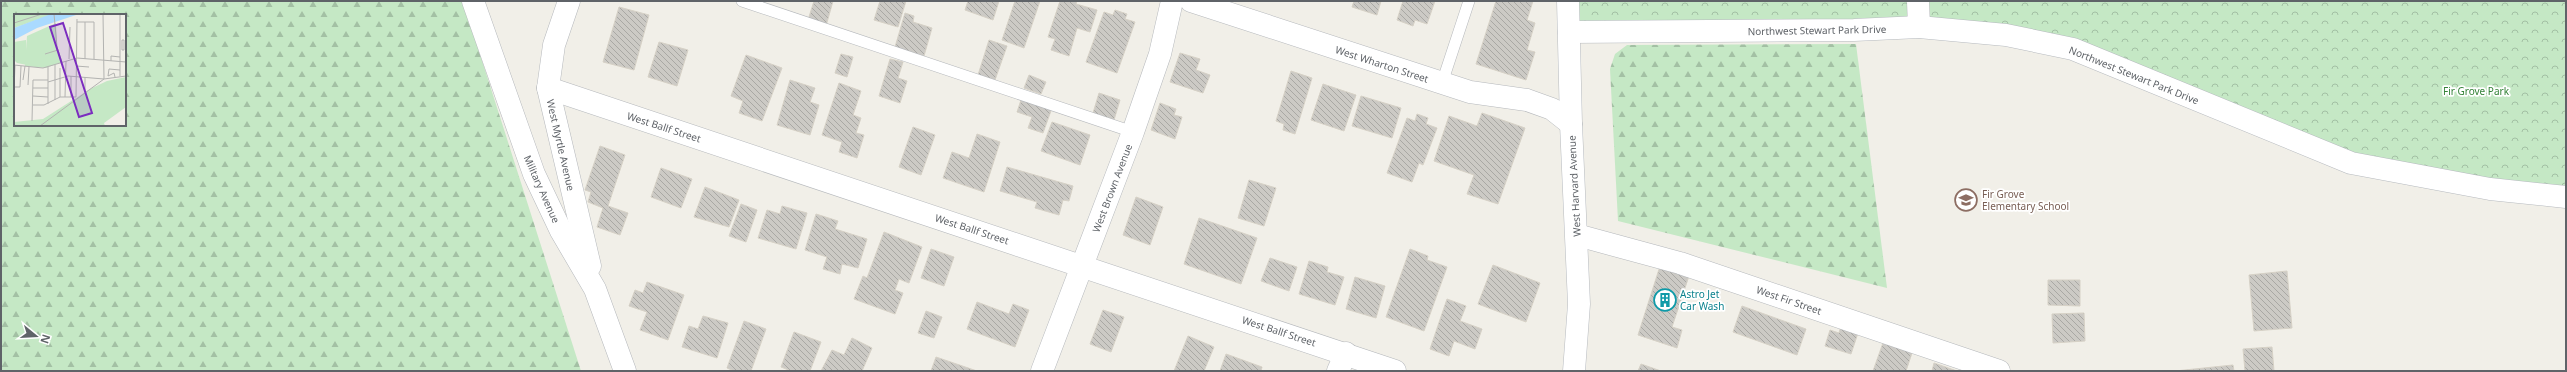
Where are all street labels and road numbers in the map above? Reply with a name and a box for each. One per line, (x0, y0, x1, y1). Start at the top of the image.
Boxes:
street label: Northwest Stewart Park Drive (1747, 22, 1887, 38)
street label: West Wharton Street (1334, 42, 1431, 86)
street label: Northwest Stewart Park Drive (2067, 42, 2201, 108)
street label: West Myrtle Avenue (544, 98, 578, 193)
street label: West Ballf Street (625, 108, 703, 146)
street label: West Harvard Avenue (1564, 135, 1584, 237)
street label: West Brown Avenue (1089, 141, 1135, 234)
street label: Military Avenue (521, 153, 563, 226)
street label: West Ballf Street (933, 210, 1011, 248)
street label: West Fir Street (1754, 282, 1824, 318)
street label: West Ballf Street (1240, 312, 1318, 350)

